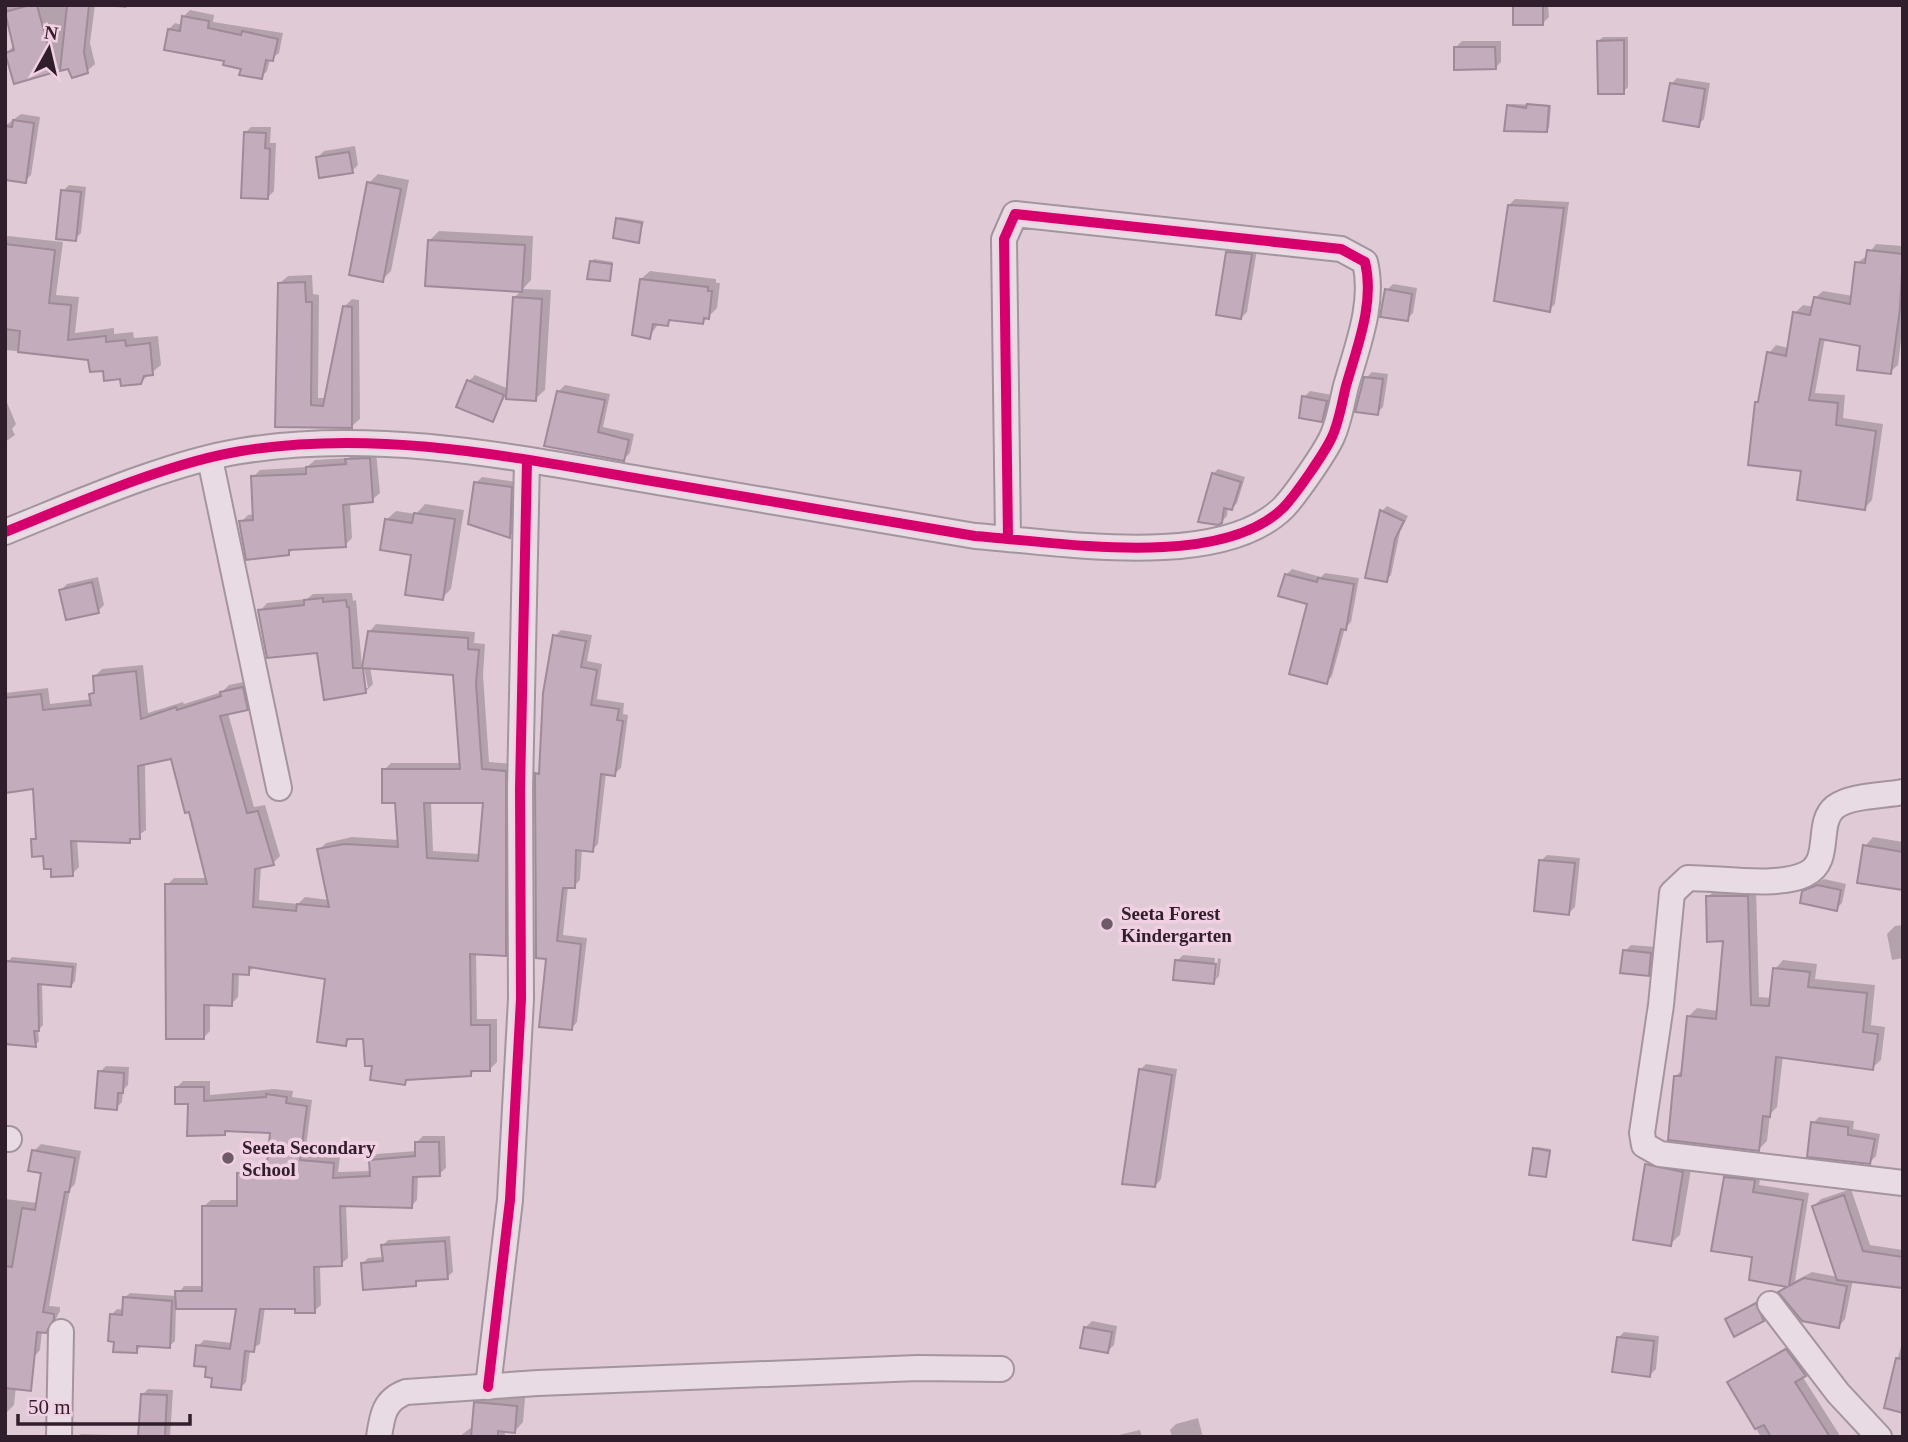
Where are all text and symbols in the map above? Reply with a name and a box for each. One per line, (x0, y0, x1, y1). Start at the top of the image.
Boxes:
north arrow (14, 14, 84, 84)
text: N (43, 21, 60, 44)
place label: Seeta Forest Kindergarten (1121, 903, 1232, 946)
marker: Seeta Forest Kindergarten (1099, 916, 1115, 932)
place label: Seeta Secondary School (242, 1137, 376, 1180)
marker: Seeta Secondary School (220, 1150, 236, 1166)
scale bar (18, 1382, 189, 1426)
text: 50 m (28, 1395, 71, 1419)

